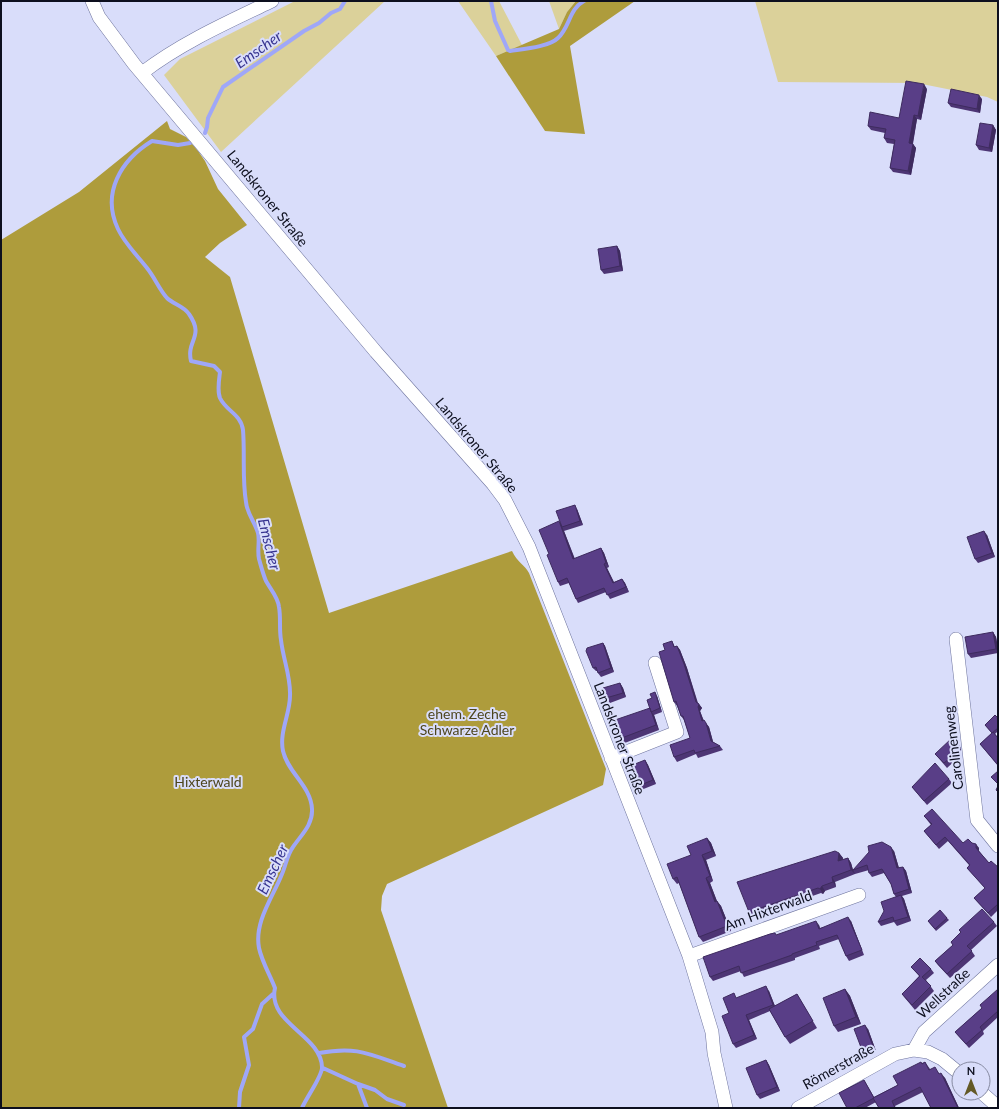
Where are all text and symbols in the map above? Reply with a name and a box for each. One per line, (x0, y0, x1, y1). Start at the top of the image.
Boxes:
water label: Emscher (231, 26, 285, 71)
street label: Landskroner Straße (224, 146, 312, 250)
street label: Landskroner Straße (432, 394, 522, 496)
water label: Emscher (255, 516, 285, 573)
street label: Landskroner Straße (591, 679, 649, 797)
park label: ehem. Zeche Schwarze Adler (420, 705, 514, 738)
street label: Carolinenweg (939, 705, 967, 791)
park label: Hixterwald (174, 773, 242, 790)
water label: Emscher (253, 841, 292, 897)
street label: Am Hixterwald (722, 886, 814, 934)
street label: Wellstraße (913, 964, 973, 1022)
street label: Römerstraße (799, 1039, 877, 1093)
north arrow (951, 1061, 991, 1101)
text: N (967, 1064, 975, 1077)

